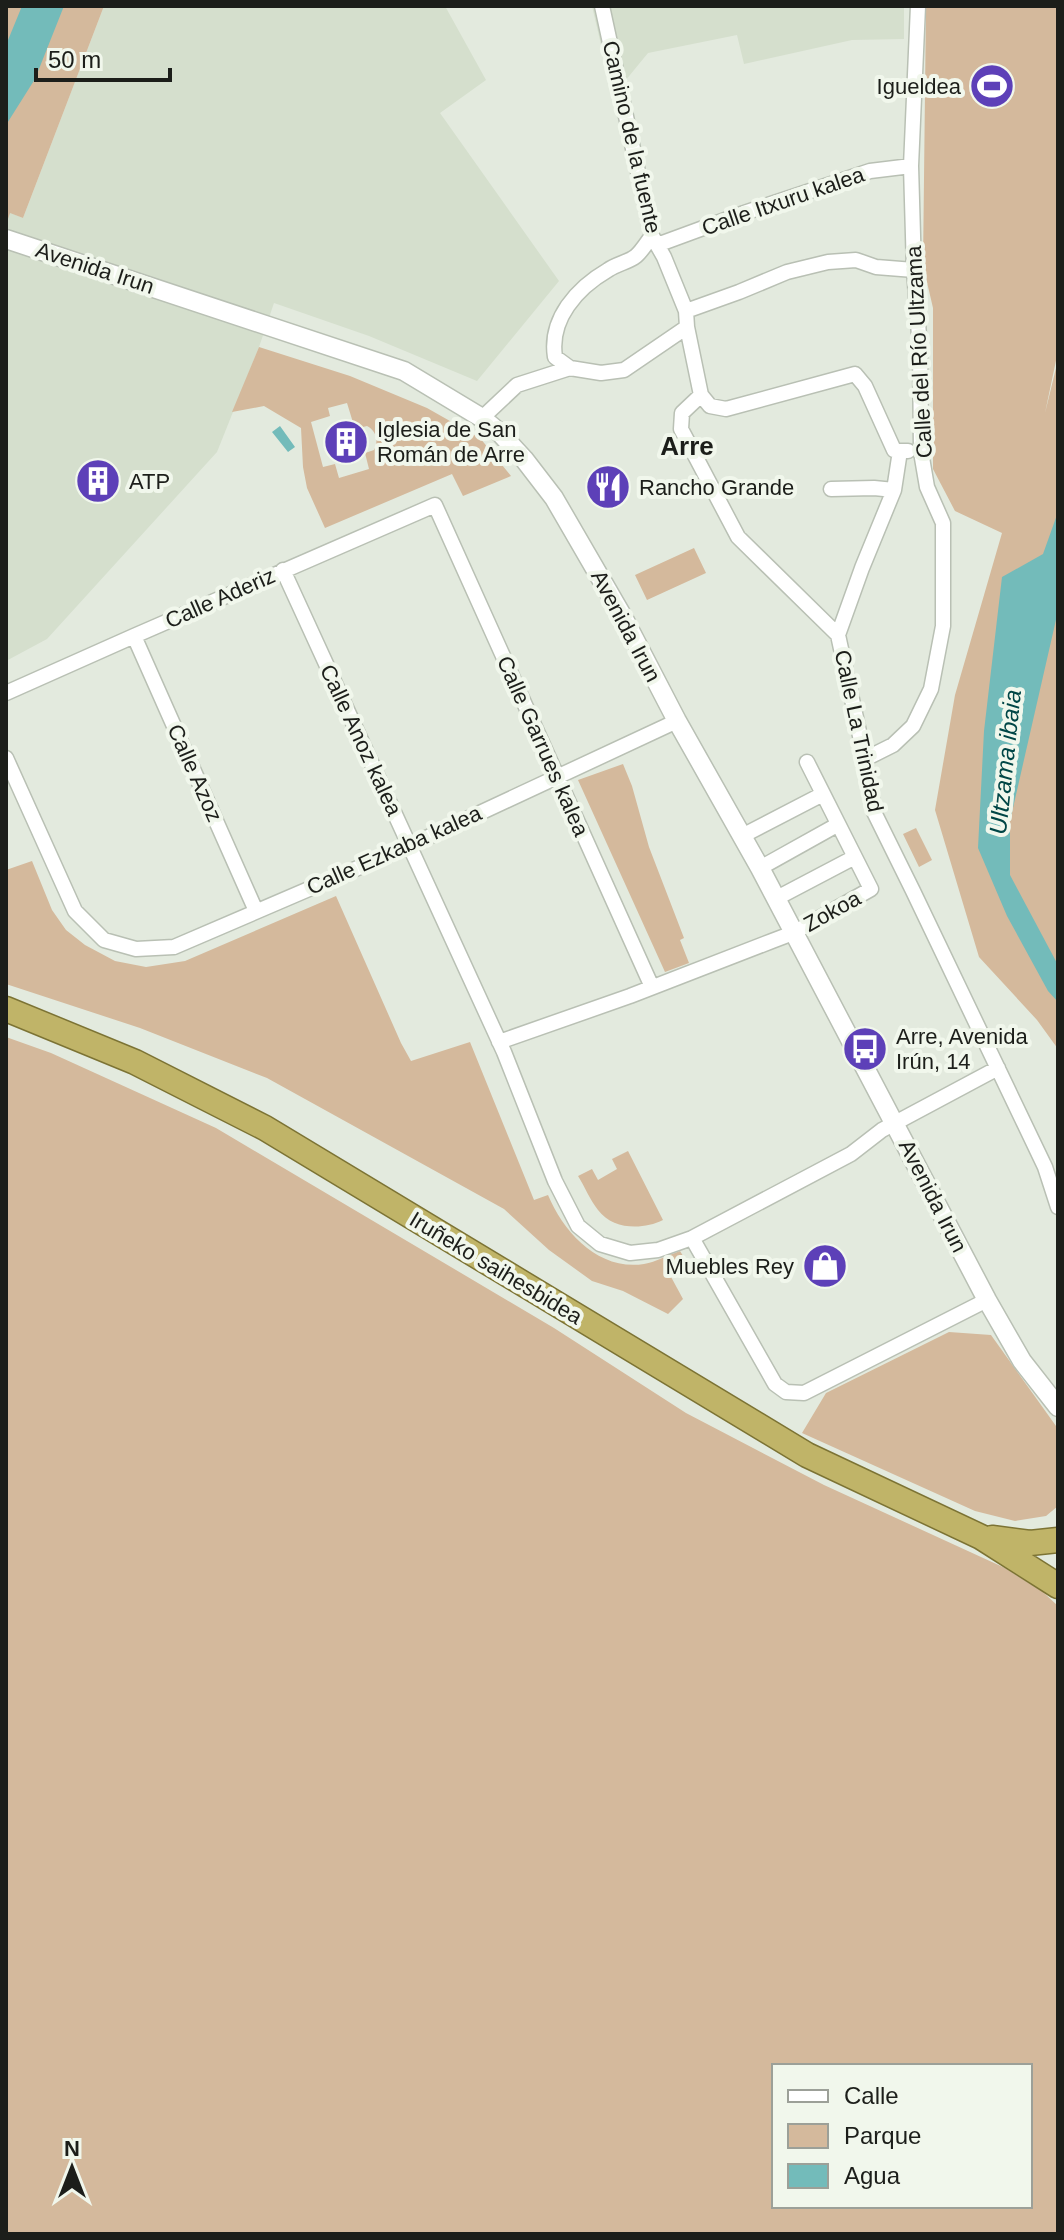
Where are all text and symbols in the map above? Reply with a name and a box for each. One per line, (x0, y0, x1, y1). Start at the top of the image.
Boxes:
scale bar (36, 32, 170, 82)
street label: Camino de la fuente (598, 38, 666, 236)
text: 50 m (48, 46, 101, 73)
sports icon: Igueldea (968, 62, 1016, 110)
place label: Igueldea (877, 74, 962, 99)
street label: Calle Itxuru kalea (699, 161, 868, 240)
street label: Avenida Irun (33, 237, 157, 299)
street label: Calle del Río Ultzama (901, 244, 937, 459)
place label: Iglesia de San Román de Arre (377, 417, 525, 467)
building icon: Iglesia de San Román de Arre (322, 418, 370, 466)
district label: Arre (660, 431, 714, 461)
building icon: ATP (74, 457, 122, 505)
restaurant icon: Rancho Grande (584, 463, 632, 511)
place label: ATP (129, 469, 170, 494)
place label: Rancho Grande (639, 475, 794, 500)
street label: Calle Aderiz (161, 563, 279, 633)
street label: Avenida Irun (586, 566, 666, 686)
street label: Calle La Trinidad (830, 648, 888, 814)
street label: Calle Garrues kalea (492, 652, 594, 841)
street label: Calle Anoz kalea (315, 660, 407, 820)
water label: Ultzama ibaia (984, 688, 1026, 836)
street label: Calle Azoz (162, 720, 228, 826)
street label: Calle Ezkaba kalea (303, 800, 486, 900)
street label: Zokoa (799, 885, 865, 937)
place label: Arre, Avenida Irún, 14 (896, 1024, 1028, 1074)
bus stop icon: Arre, Avenida Irún, 14 (841, 1025, 889, 1073)
street label: Avenida Irun (894, 1135, 972, 1257)
street label: Iruñeko saihesbidea (405, 1207, 587, 1330)
shop icon: Muebles Rey (801, 1242, 849, 1290)
place label: Muebles Rey (666, 1254, 794, 1279)
legend (772, 2064, 1032, 2208)
text: Calle (844, 2082, 899, 2109)
text: Parque (844, 2122, 921, 2149)
north arrow (32, 2128, 112, 2208)
text: N (64, 2136, 80, 2161)
text: Agua (844, 2162, 901, 2189)

